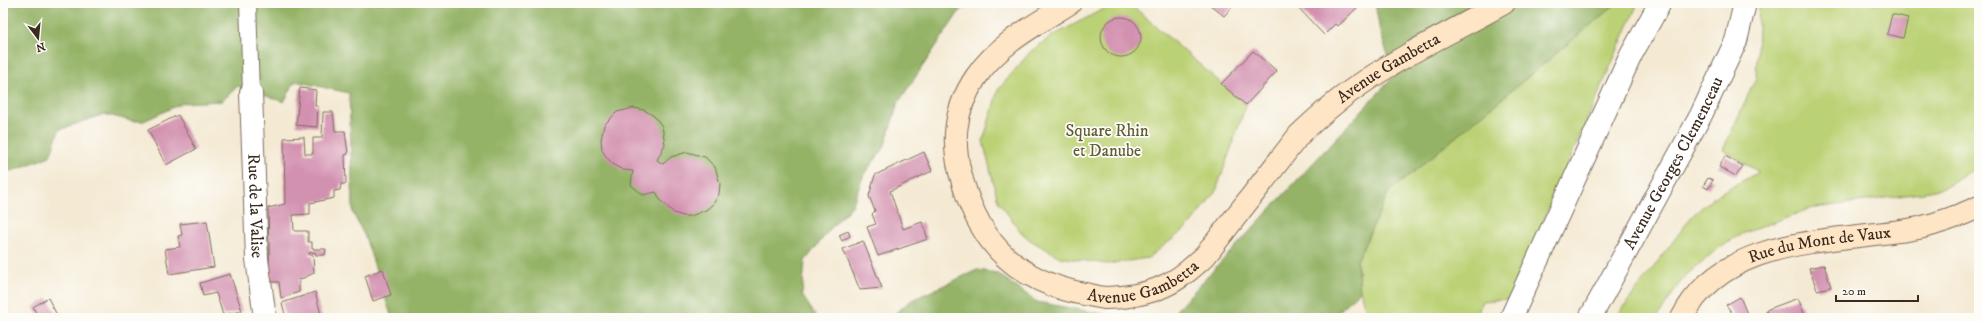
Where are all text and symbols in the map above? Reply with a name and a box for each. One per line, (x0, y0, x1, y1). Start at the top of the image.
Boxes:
north arrow (18, 18, 58, 58)
street label: Avenue Gambetta (1332, 28, 1445, 109)
text: N (34, 39, 47, 55)
street label: Avenue Georges Clemenceau (1619, 73, 1728, 253)
park label: Square Rhin et Danube (1065, 120, 1149, 162)
street label: Rue de la Valise (242, 153, 268, 259)
street label: Rue du Mont de Vaux (1745, 221, 1893, 269)
street label: Avenue Gambetta (1085, 255, 1204, 309)
scale bar (1836, 277, 1918, 303)
text: 20 m (1842, 284, 1866, 299)

